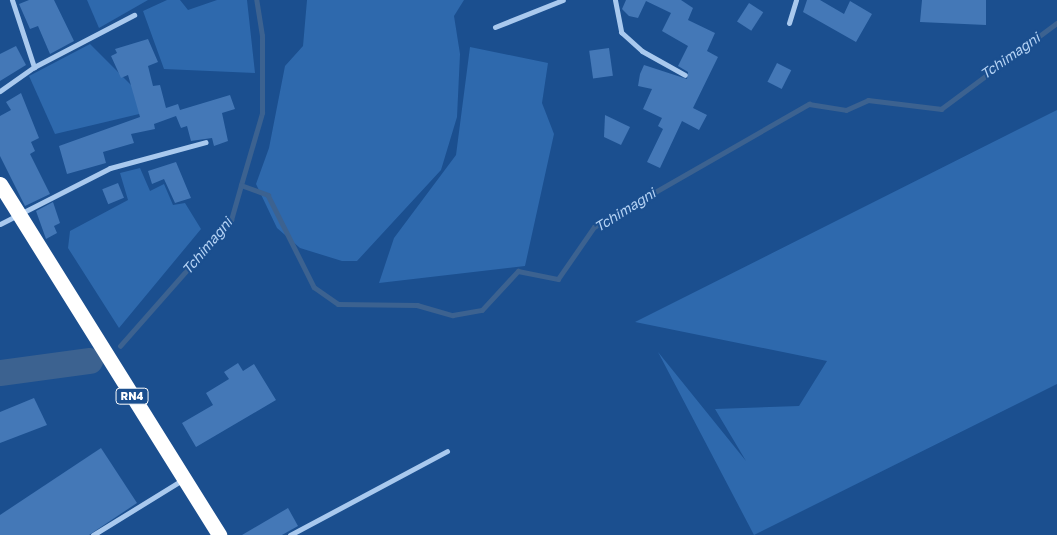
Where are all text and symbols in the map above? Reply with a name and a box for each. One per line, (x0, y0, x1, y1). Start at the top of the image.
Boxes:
water label: Tchimagni (977, 29, 1043, 83)
water label: Tchimagni (591, 185, 659, 235)
water label: Tchimagni (178, 214, 236, 278)
road number: RN4 (114, 388, 150, 404)

